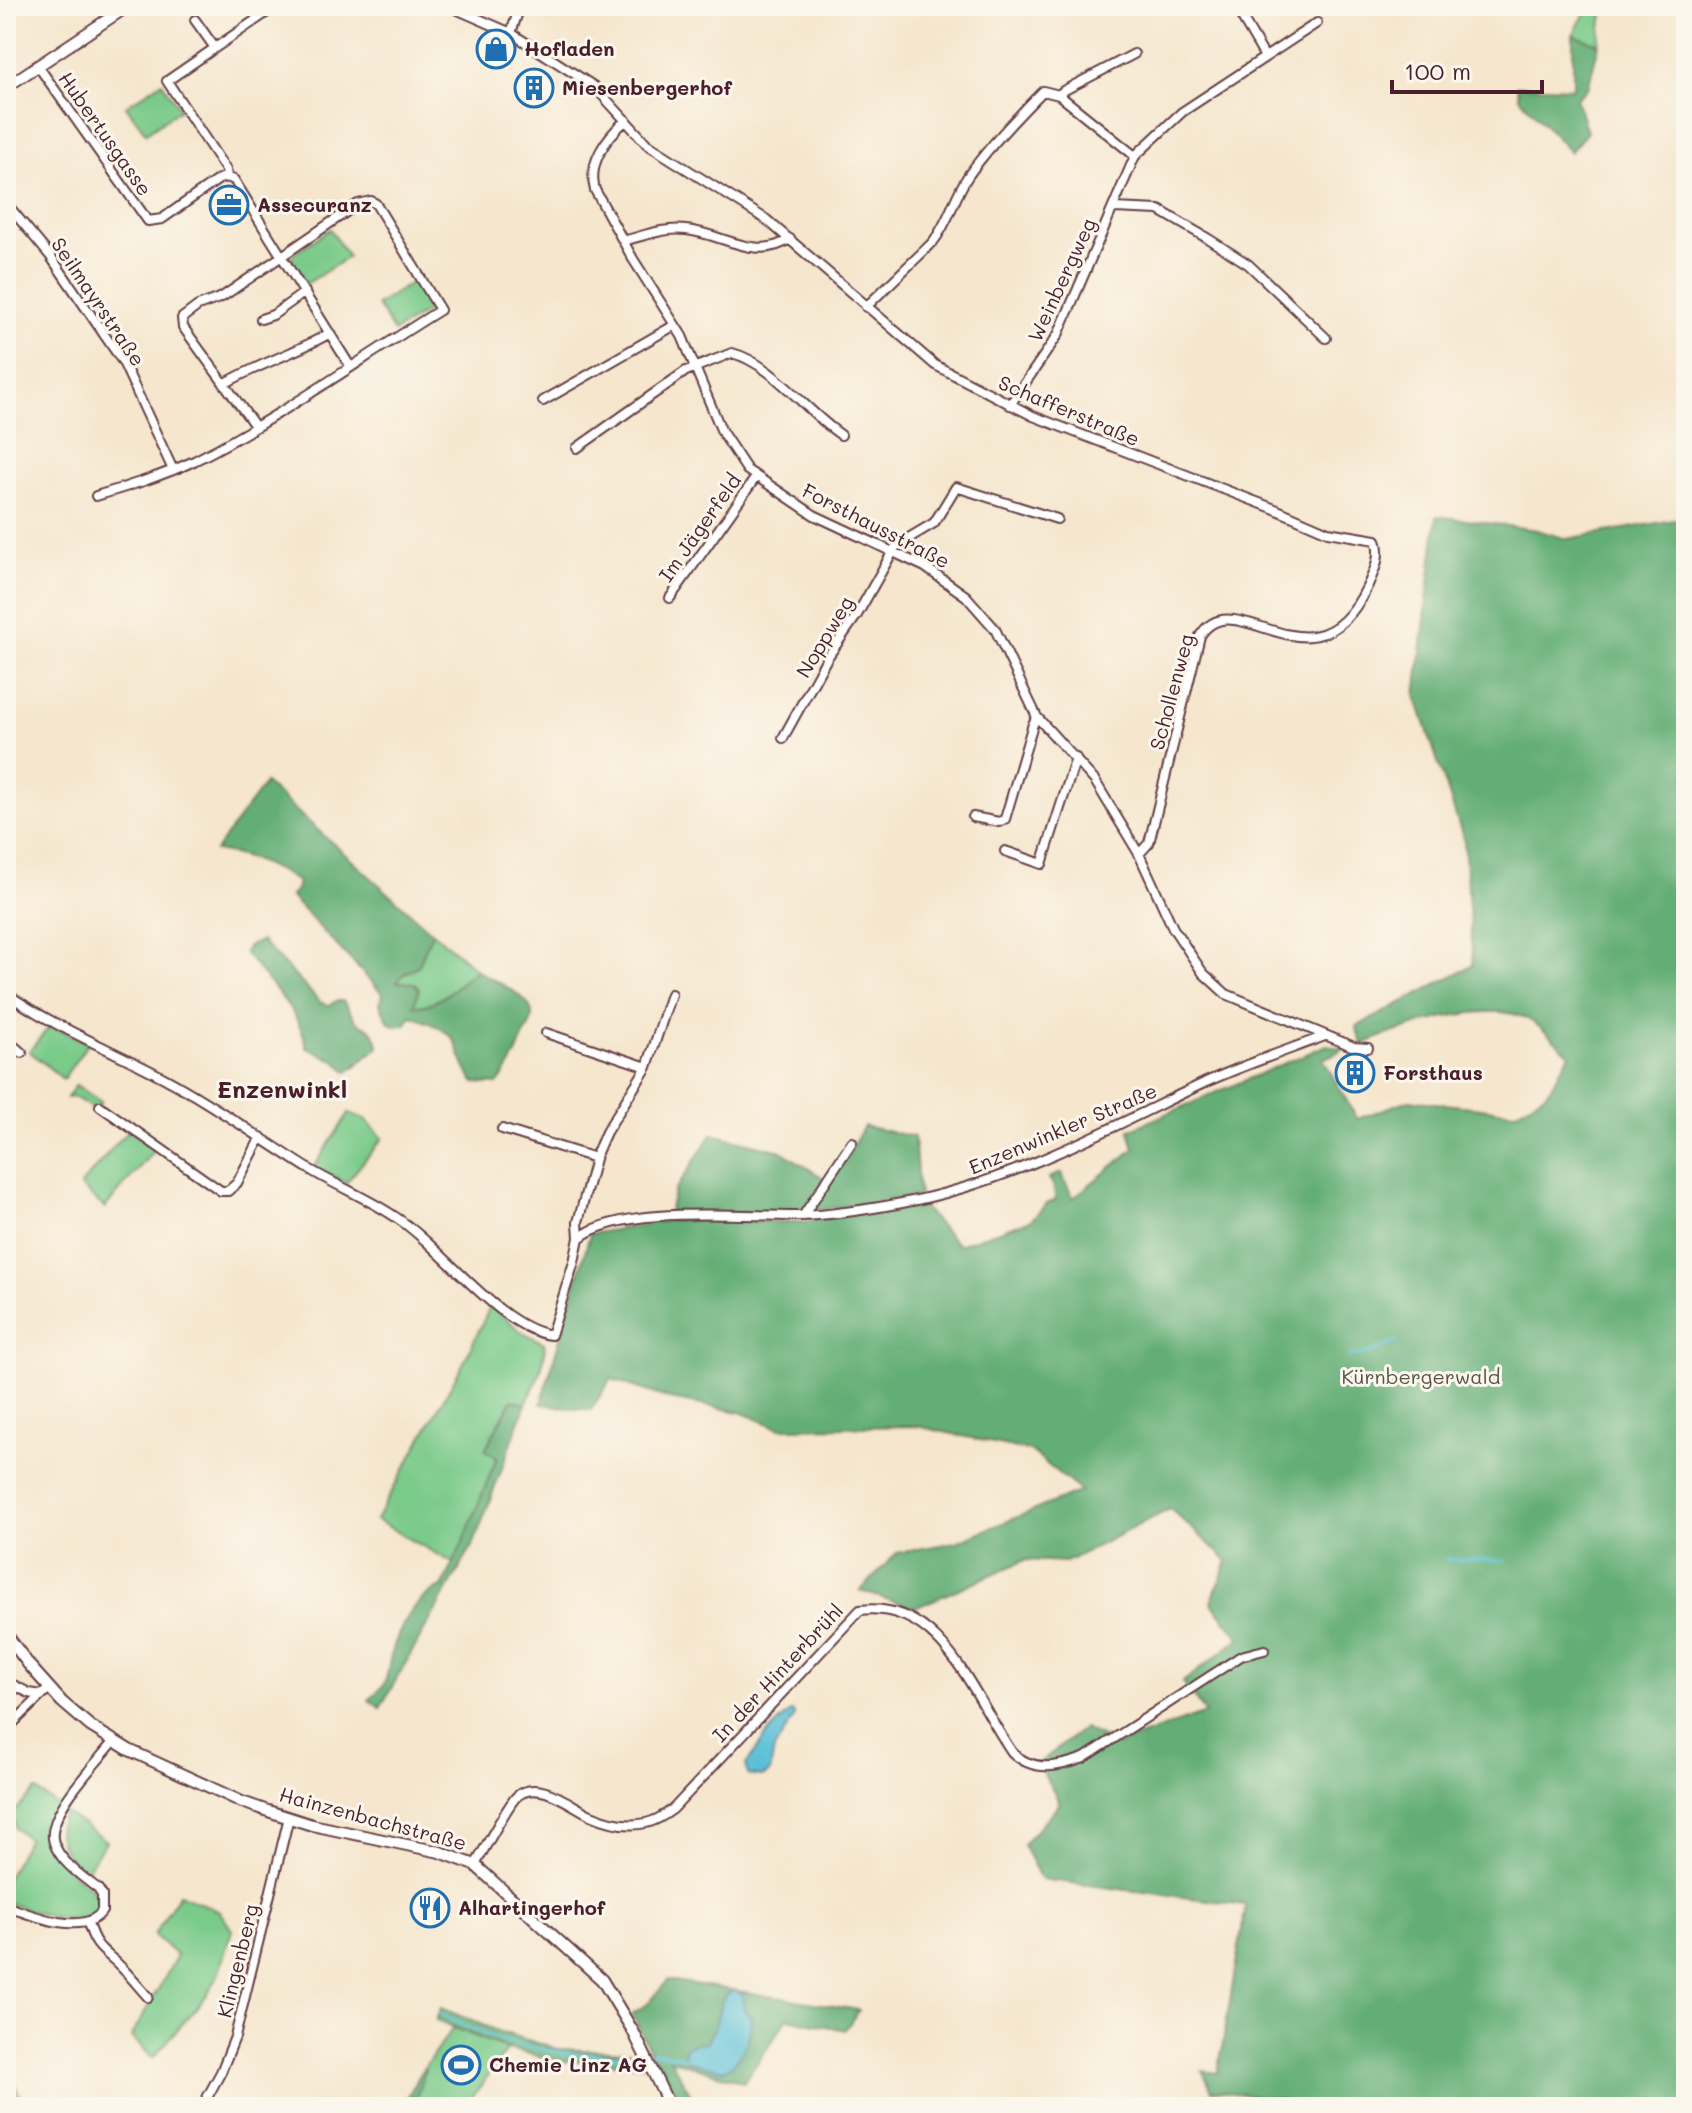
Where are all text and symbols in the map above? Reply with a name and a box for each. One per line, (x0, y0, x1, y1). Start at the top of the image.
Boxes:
shop icon: Hofladen (475, 28, 517, 70)
place label: Hofladen (524, 35, 615, 61)
scale bar (1392, 44, 1542, 94)
text: 100 m (1404, 55, 1471, 86)
street label: Hubertusgasse (53, 66, 158, 201)
building icon: Miesenbergerhof (513, 67, 555, 109)
place label: Miesenbergerhof (562, 74, 732, 100)
office icon: Assecuranz (208, 184, 250, 226)
place label: Assecuranz (257, 191, 372, 217)
street label: Weinbergweg (1021, 214, 1101, 346)
street label: Seilmayrstraße (46, 232, 151, 371)
street label: Schafferstraße (995, 369, 1144, 452)
street label: Im Jägerfeld (652, 468, 746, 587)
street label: Forsthausstraße (798, 477, 955, 573)
street label: Noppweg (790, 591, 859, 682)
street label: Schollenweg (1143, 631, 1199, 753)
building icon: Forsthaus (1334, 1052, 1376, 1094)
place label: Forsthaus (1383, 1059, 1483, 1085)
district label: Enzenwinkl (217, 1073, 347, 1104)
street label: Enzenwinkler Straße (965, 1077, 1161, 1179)
park label: Kürnbergerwald (1341, 1363, 1501, 1389)
street label: In der Hinterbrühl (706, 1597, 848, 1747)
street label: Hainzenbachstraße (277, 1781, 470, 1856)
restaurant icon: Alhartingerhof (409, 1887, 451, 1929)
place label: Alhartingerhof (458, 1894, 606, 1920)
street label: Klingenberg (210, 1901, 264, 2020)
sports icon: Chemie Linz AG (440, 2044, 482, 2086)
place label: Chemie Linz AG (489, 2051, 647, 2077)

